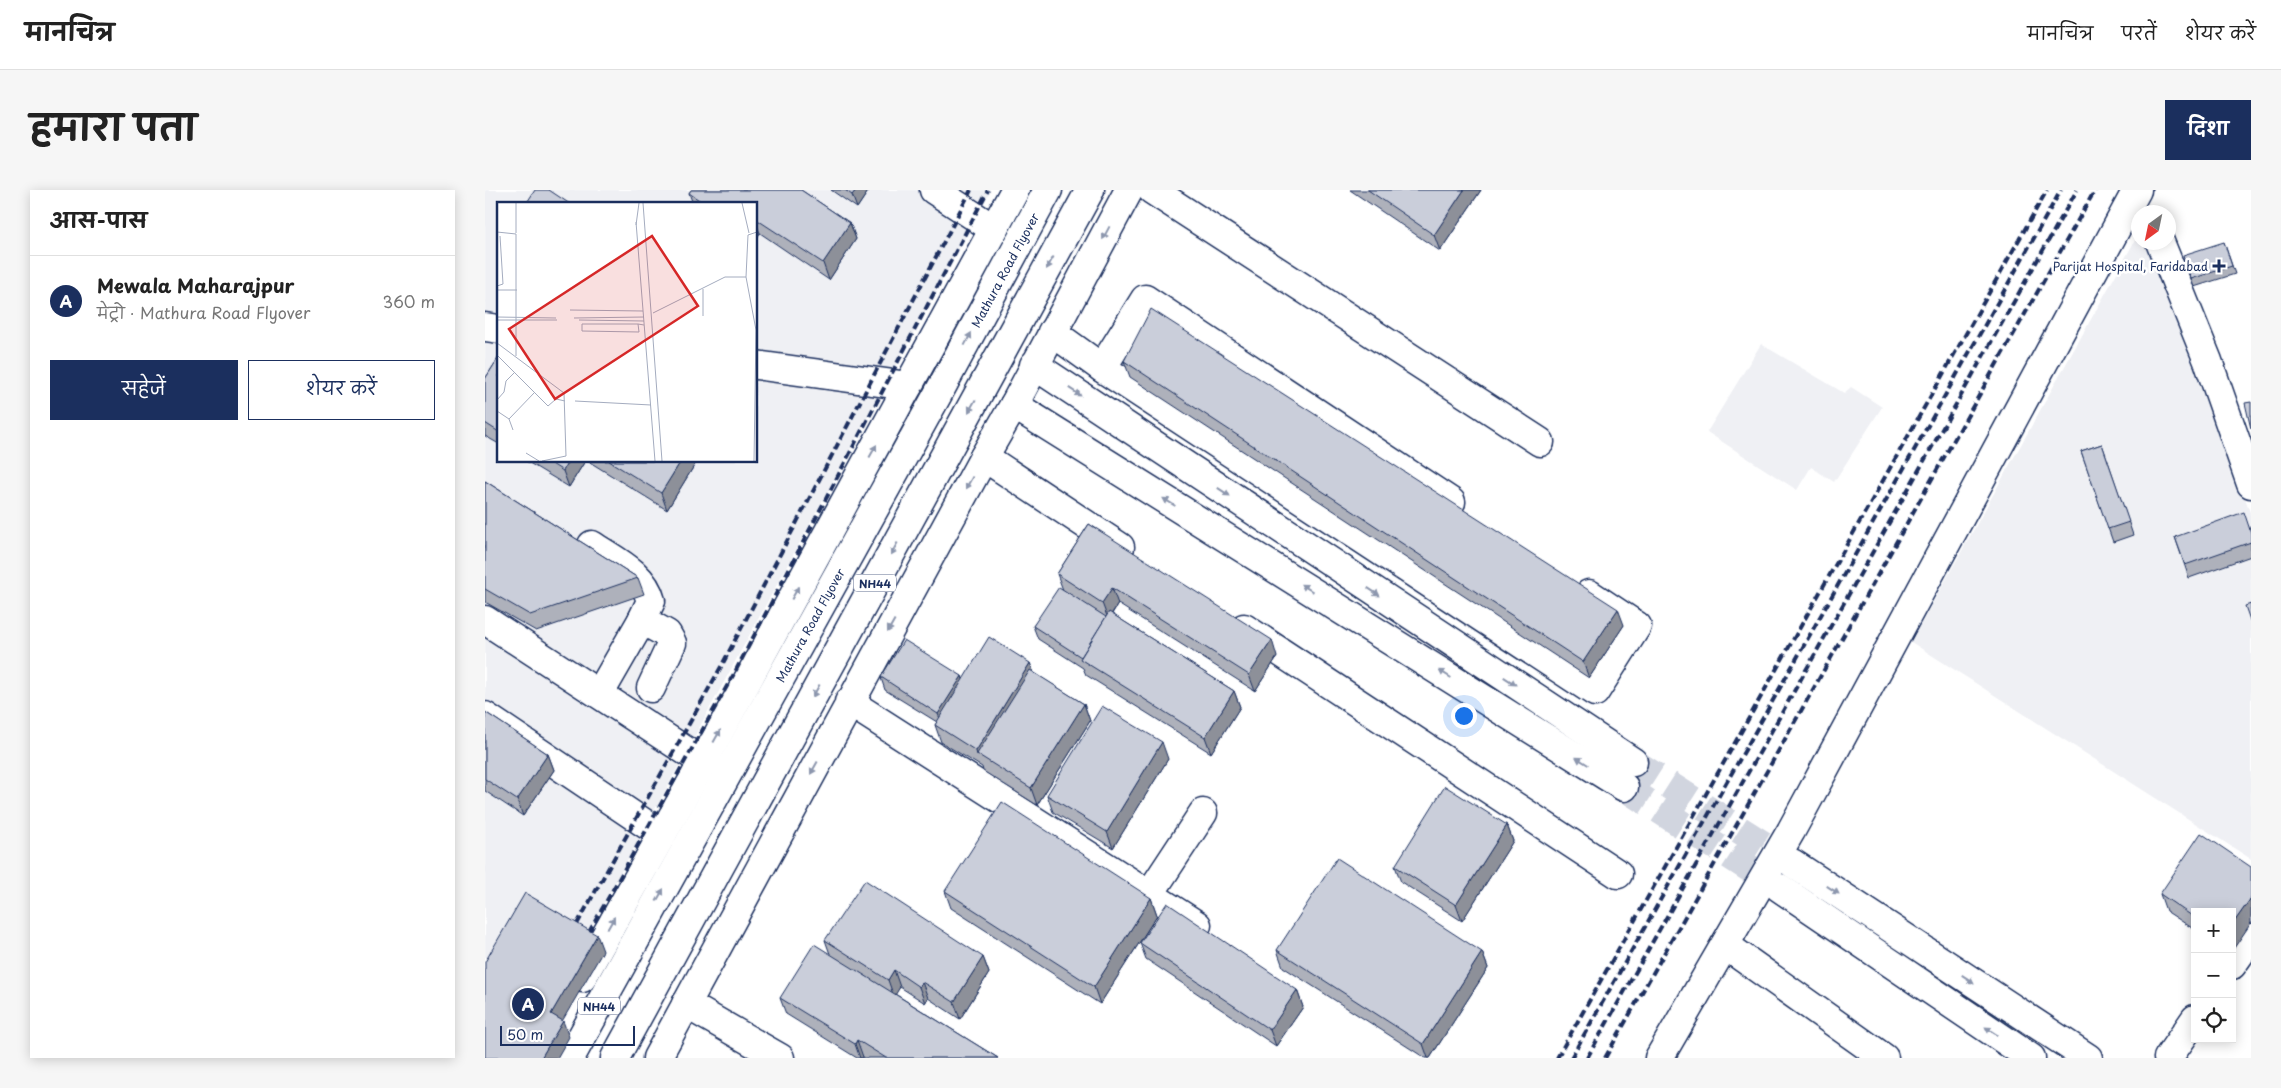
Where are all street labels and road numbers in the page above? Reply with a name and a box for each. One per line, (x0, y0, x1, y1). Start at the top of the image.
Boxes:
street label: Mathura Road Flyover (967, 209, 1043, 331)
street label: Mathura Road Flyover (771, 564, 849, 685)
road number: NH44 (854, 574, 896, 592)
road number: NH44 (578, 998, 620, 1014)

